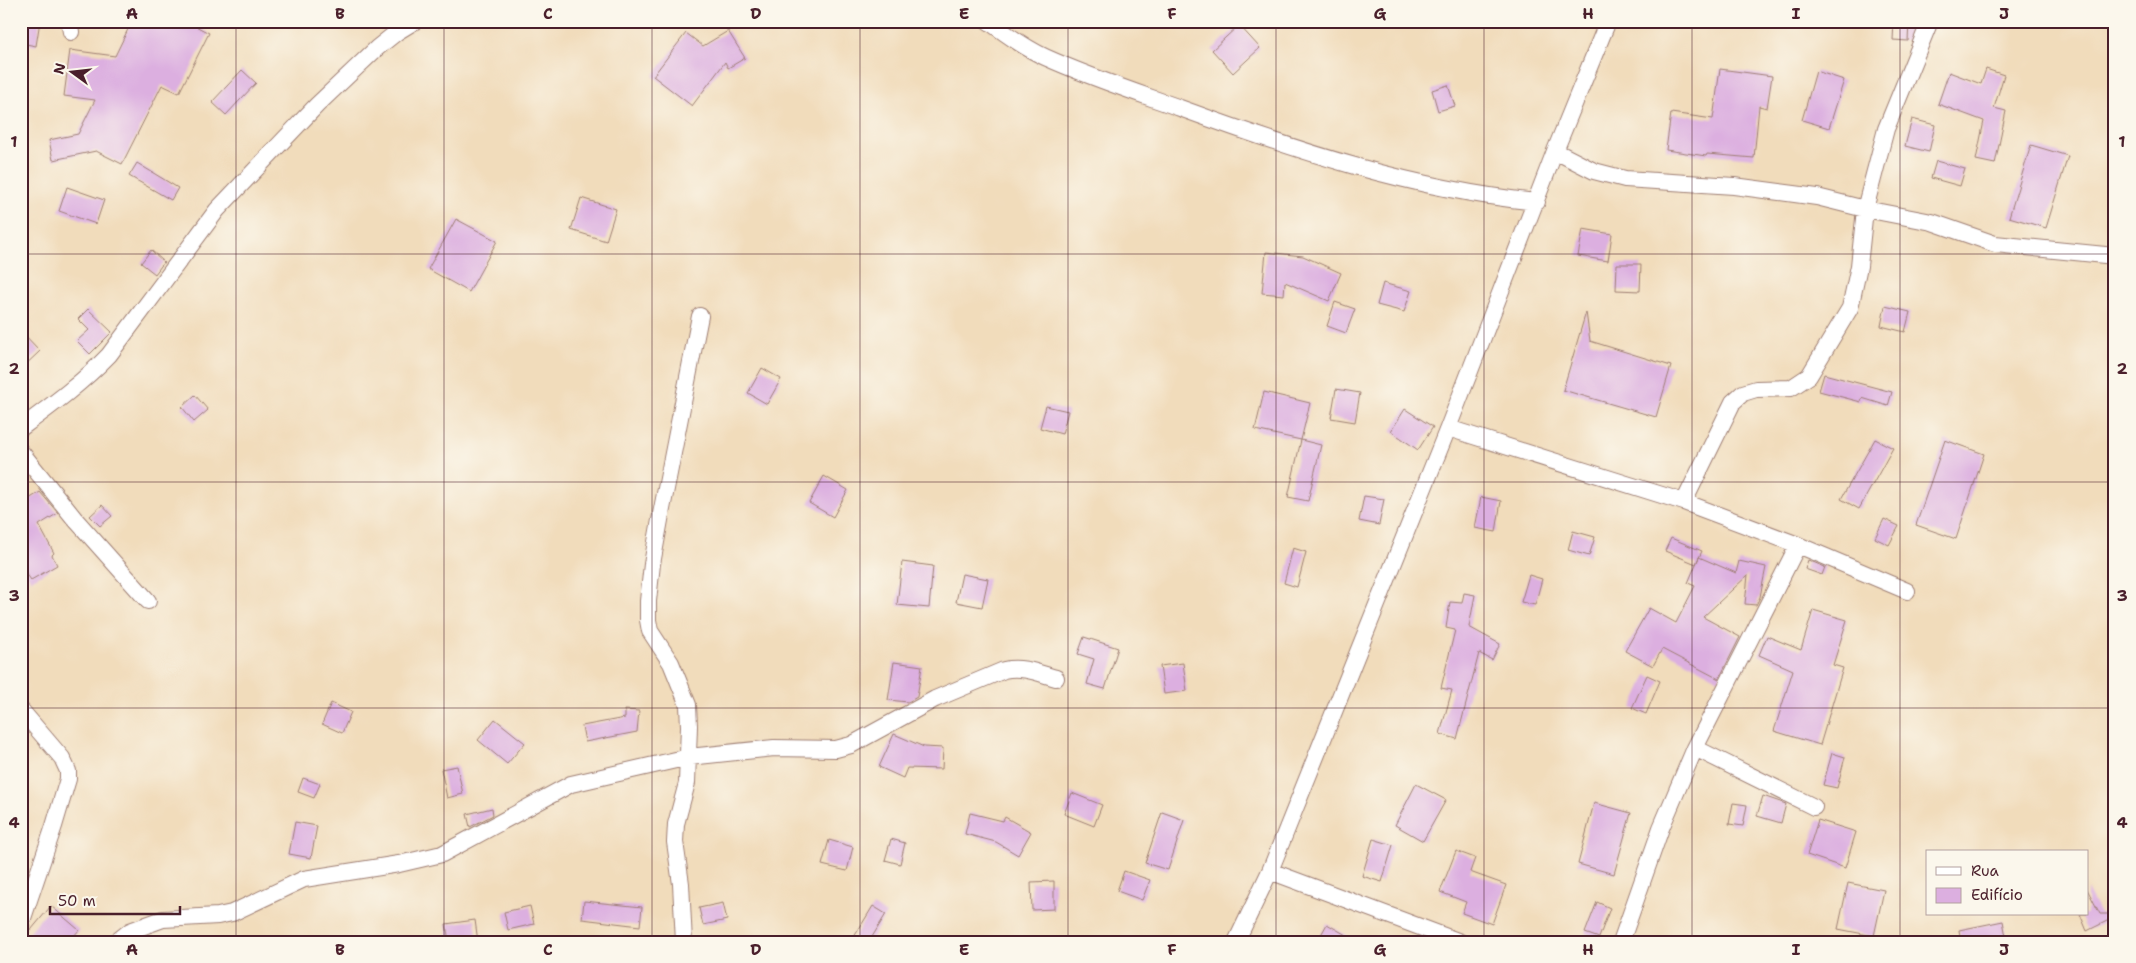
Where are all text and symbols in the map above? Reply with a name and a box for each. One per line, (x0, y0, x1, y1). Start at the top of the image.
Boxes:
text: A (126, 3, 138, 24)
text: B (335, 3, 345, 24)
text: C (543, 3, 553, 24)
text: D (750, 3, 762, 24)
text: E (959, 3, 969, 24)
text: F (1167, 3, 1177, 24)
text: G (1374, 3, 1387, 24)
text: H (1582, 3, 1594, 24)
text: I (1792, 3, 1801, 24)
text: J (1999, 3, 2009, 24)
north arrow (48, 48, 98, 98)
text: N (49, 61, 70, 76)
text: 1 (10, 131, 18, 152)
text: 1 (2118, 131, 2126, 152)
text: 2 (8, 358, 20, 379)
text: 2 (2116, 358, 2128, 379)
text: 3 (8, 585, 20, 606)
text: 3 (2116, 585, 2128, 606)
text: 4 (8, 812, 20, 833)
text: 4 (2116, 812, 2128, 833)
legend (1926, 850, 2088, 916)
text: Rua (1971, 861, 2000, 881)
scale bar (50, 883, 180, 915)
text: Edifício (1971, 885, 2023, 905)
text: 50 m (58, 891, 96, 911)
text: A (126, 939, 138, 960)
text: B (335, 939, 345, 960)
text: C (543, 939, 553, 960)
text: D (750, 939, 762, 960)
text: E (959, 939, 969, 960)
text: F (1167, 939, 1177, 960)
text: G (1374, 939, 1387, 960)
text: H (1582, 939, 1594, 960)
text: I (1792, 939, 1801, 960)
text: J (1999, 939, 2009, 960)

